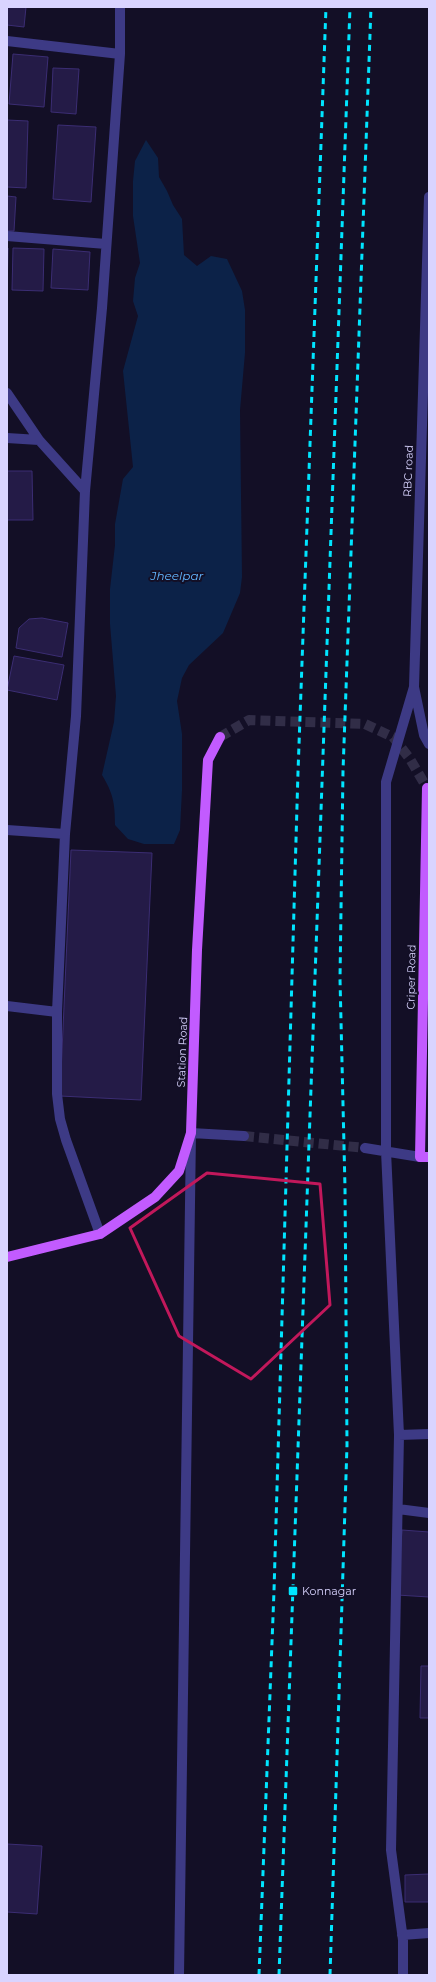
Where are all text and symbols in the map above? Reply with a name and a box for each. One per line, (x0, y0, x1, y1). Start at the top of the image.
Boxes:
street label: RBC road (400, 445, 416, 497)
water label: Jheelpar (150, 568, 204, 583)
street label: Criper Road (403, 944, 419, 1010)
street label: Station Road (174, 1016, 190, 1088)
place label: Konnagar (302, 1584, 356, 1598)
marker: Konnagar (287, 1585, 299, 1597)

